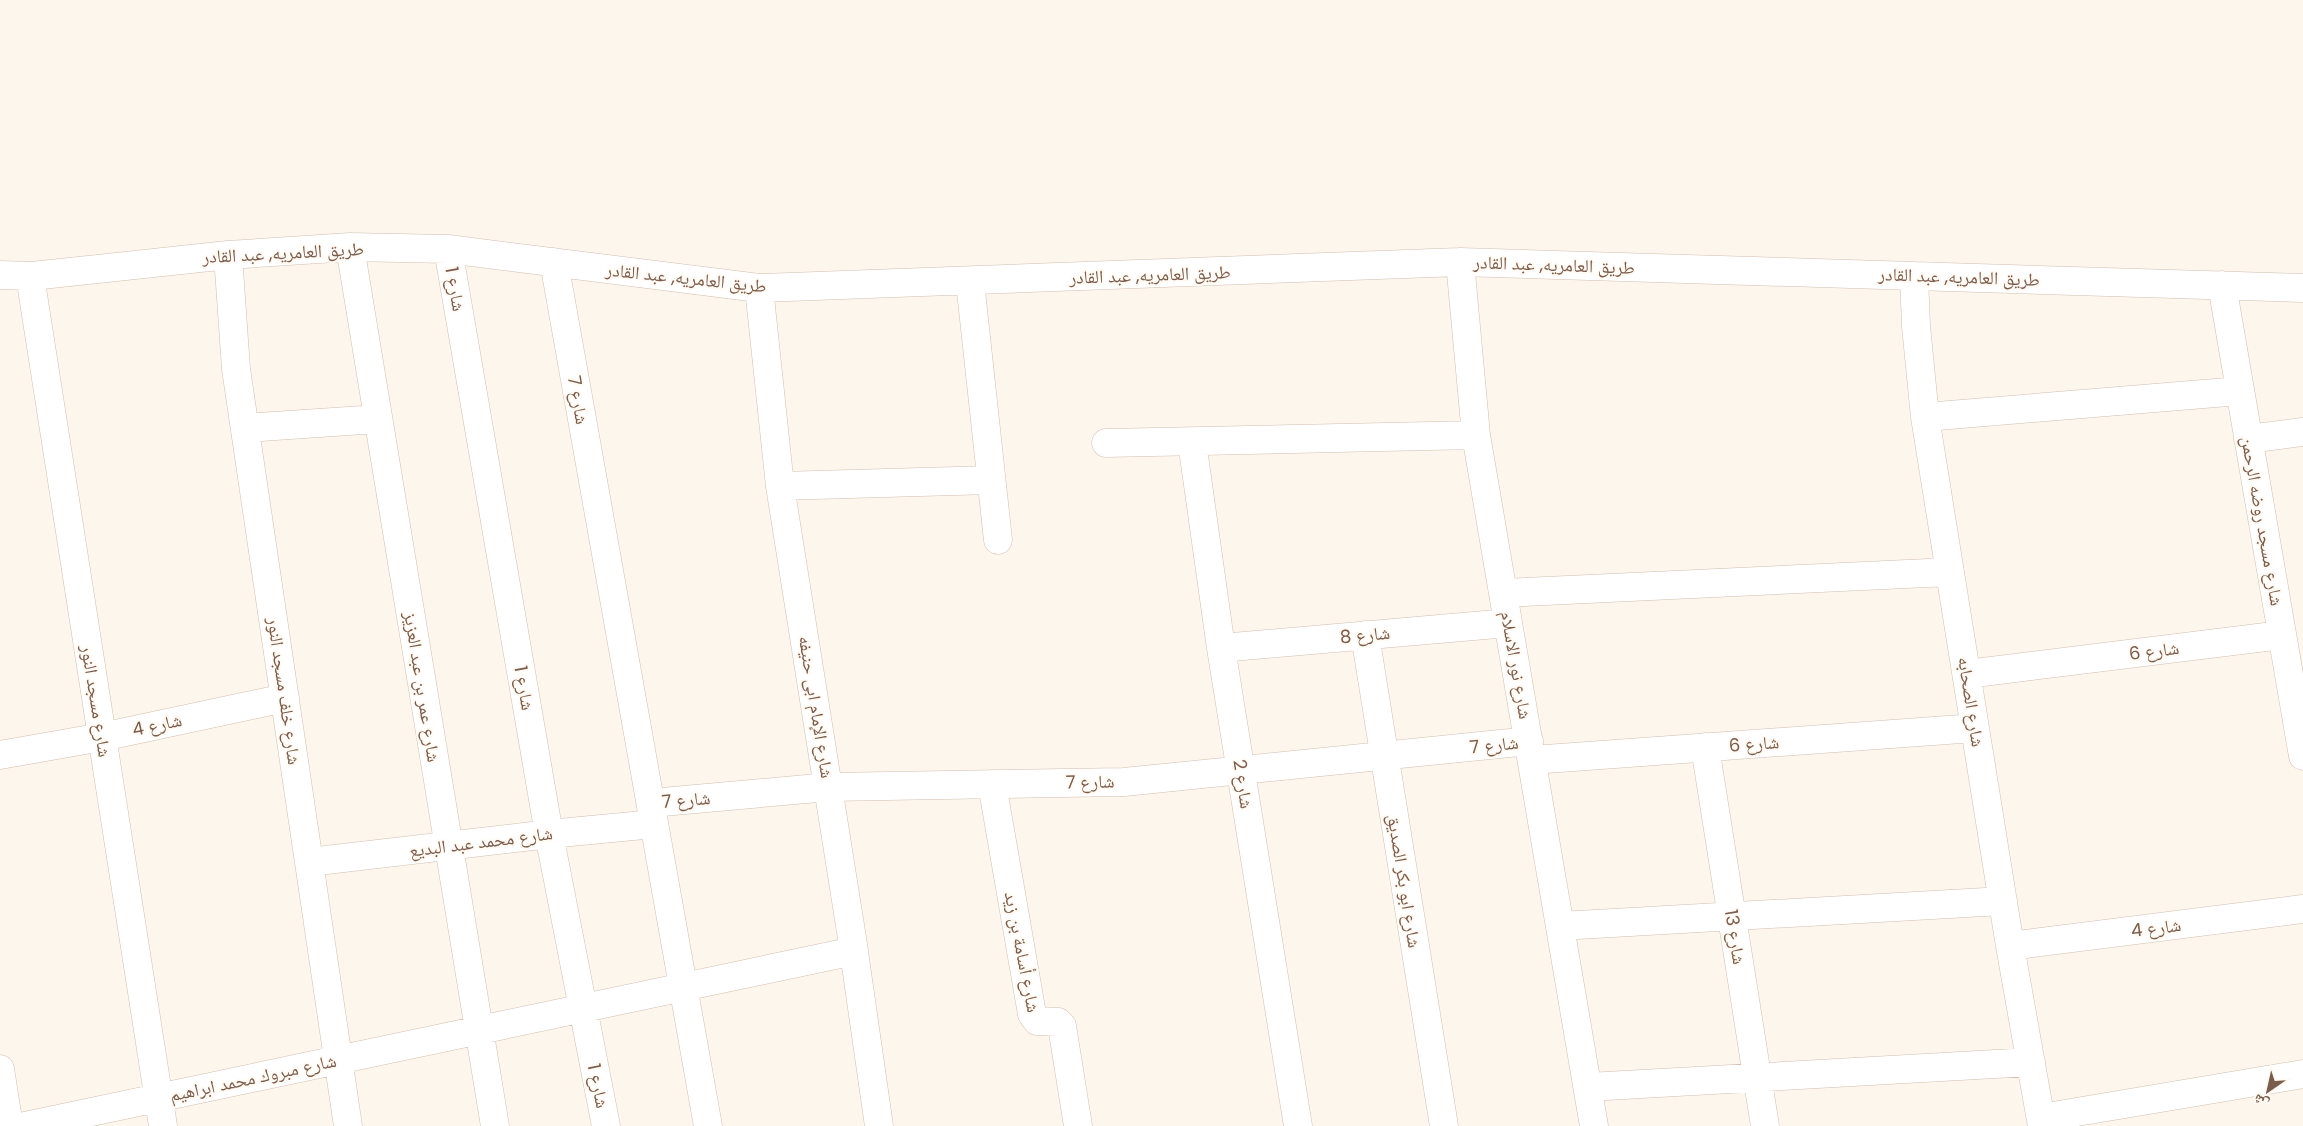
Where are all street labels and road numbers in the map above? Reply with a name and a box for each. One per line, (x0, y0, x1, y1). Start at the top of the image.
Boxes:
street label: طريق العامريه, عبد القادر (201, 236, 364, 269)
street label: طريق العامريه, عبد القادر (1472, 249, 1635, 280)
street label: طريق العامريه, عبد القادر (603, 257, 768, 298)
street label: طريق العامريه, عبد القادر (1068, 259, 1231, 290)
street label: طريق العامريه, عبد القادر (1877, 261, 2040, 292)
street label: شارع 1 (439, 265, 472, 313)
street label: شارع 7 (562, 374, 595, 426)
street label: شارع مسجد روضه الرحمن (2235, 434, 2290, 608)
street label: شارع عمر بن عبد العزيز (398, 609, 447, 764)
street label: شارع نور الاسلام (1495, 609, 1538, 721)
street label: شارع خلف مسجد النور (262, 615, 307, 766)
street label: شارع 8 (1339, 620, 1391, 649)
street label: شارع الإمام ابى حنيفه (793, 634, 840, 780)
street label: شارع 6 (2127, 635, 2181, 666)
street label: شارع مسجد النور (75, 642, 118, 759)
street label: شارع الصحابه (1952, 655, 1991, 749)
street label: شارع 1 (508, 664, 541, 712)
street label: شارع 4 (130, 707, 184, 742)
street label: شارع 6 (1728, 729, 1780, 758)
street label: شارع 7 (1468, 730, 1520, 759)
street label: شارع 2 (1227, 758, 1260, 810)
street label: شارع 7 (1065, 769, 1115, 794)
street label: شارع 7 (661, 785, 711, 814)
street label: شارع ابو بكر الصديق (1382, 812, 1427, 950)
street label: شارع محمد عبد البديع (408, 820, 554, 863)
street label: شارع أسامة بن زيد (999, 889, 1046, 1015)
street label: شارع 13 (1719, 908, 1752, 966)
street label: شارع 4 (2129, 912, 2182, 943)
street label: شارع مبروك محمد ابراهيم (167, 1048, 339, 1107)
street label: شارع 1 (582, 1061, 615, 1110)

